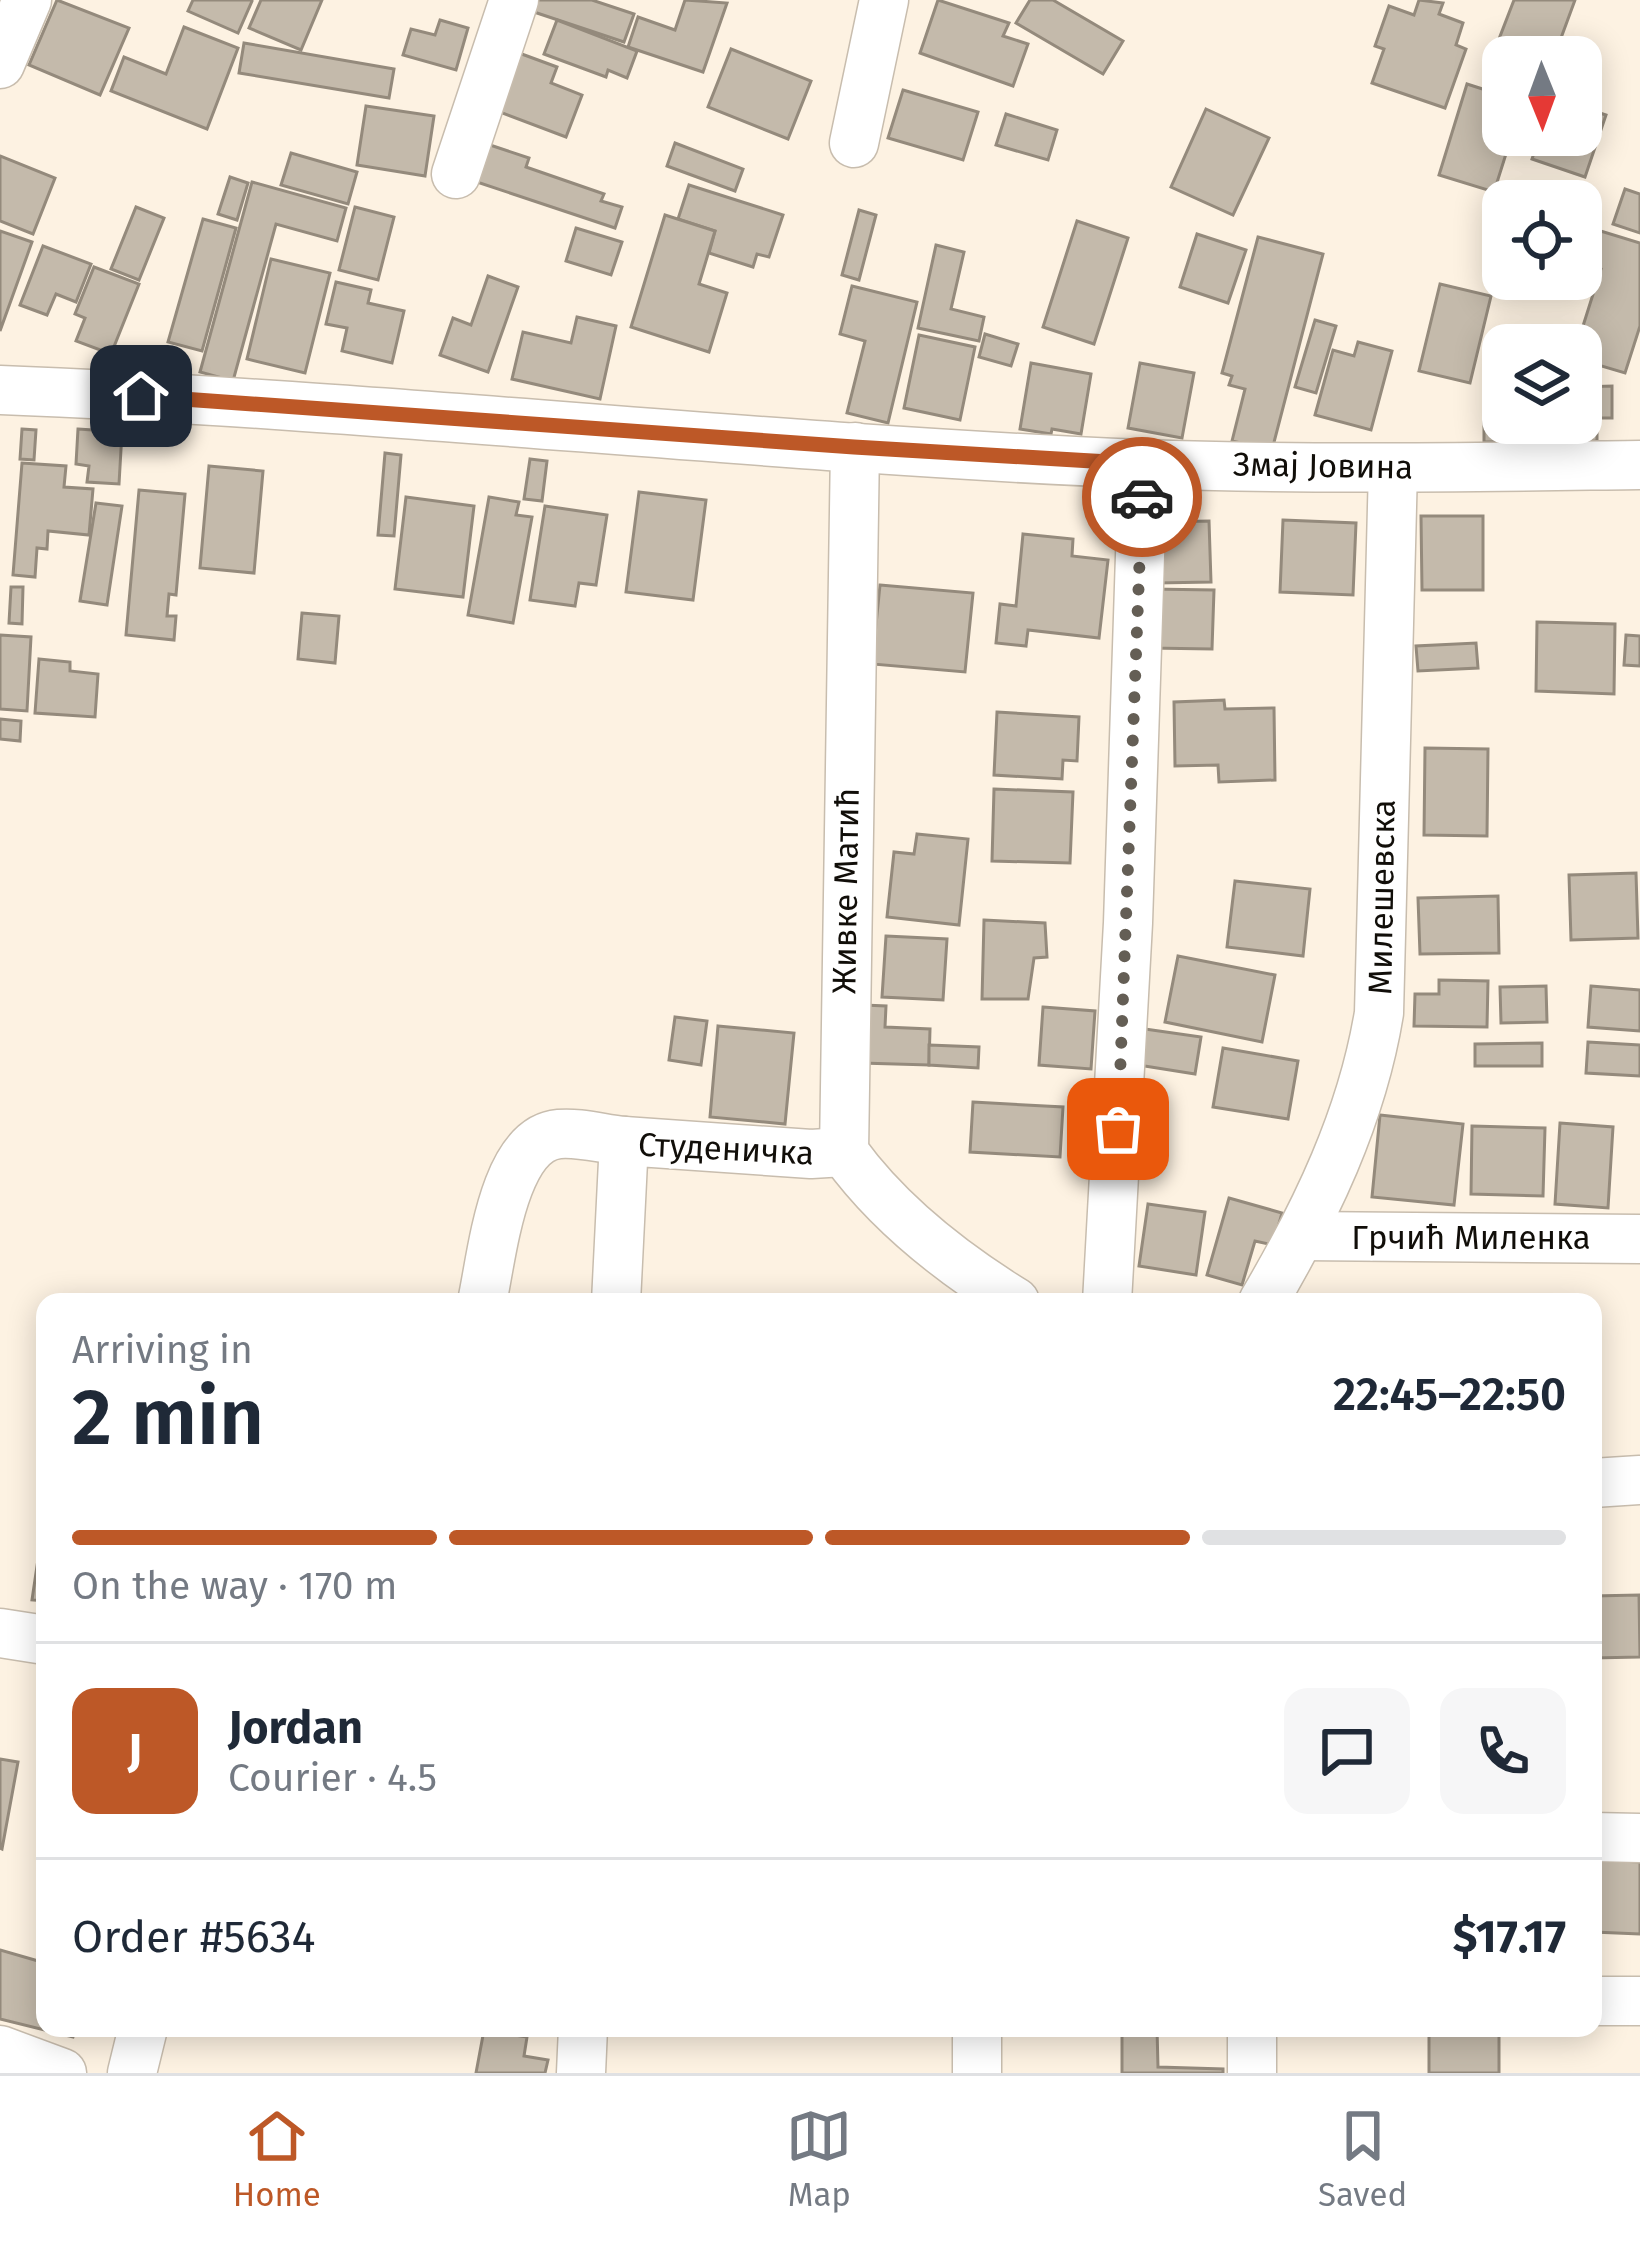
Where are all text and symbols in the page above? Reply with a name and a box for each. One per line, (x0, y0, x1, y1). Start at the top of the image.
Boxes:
north arrow (1482, 36, 1602, 156)
map controls (1482, 36, 1602, 444)
button: locate (1482, 180, 1602, 300)
button: layers (1482, 324, 1602, 444)
pin (90, 345, 192, 447)
icon: home (108, 363, 174, 429)
courier (1082, 437, 1202, 557)
street label: Змај Јовина (1233, 444, 1413, 488)
icon: car (1109, 464, 1175, 530)
street label: Живке Матић (824, 788, 868, 994)
street label: Милешевска (1360, 799, 1404, 995)
pin (1067, 1078, 1169, 1180)
icon: bag (1085, 1096, 1151, 1162)
street label: Студеничка (637, 1124, 815, 1174)
street label: Грчић Миленка (1351, 1218, 1591, 1258)
text: Arriving in (72, 1327, 253, 1373)
text: 22:45–22:50 (1333, 1368, 1566, 1422)
text: 2 min (72, 1371, 264, 1465)
text: On the way · 170 m (72, 1563, 397, 1609)
button: chat (1284, 1688, 1410, 1814)
button: phone (1440, 1688, 1566, 1814)
text: Jordan (228, 1701, 363, 1755)
text: J (128, 1724, 142, 1778)
text: Courier · 4.5 (228, 1755, 437, 1801)
text: Order #5634 (72, 1910, 315, 1964)
text: $17.17 (1453, 1910, 1566, 1964)
tab: Home (233, 2103, 321, 2215)
tab: Map (786, 2103, 852, 2215)
tab: Saved (1318, 2103, 1407, 2215)

